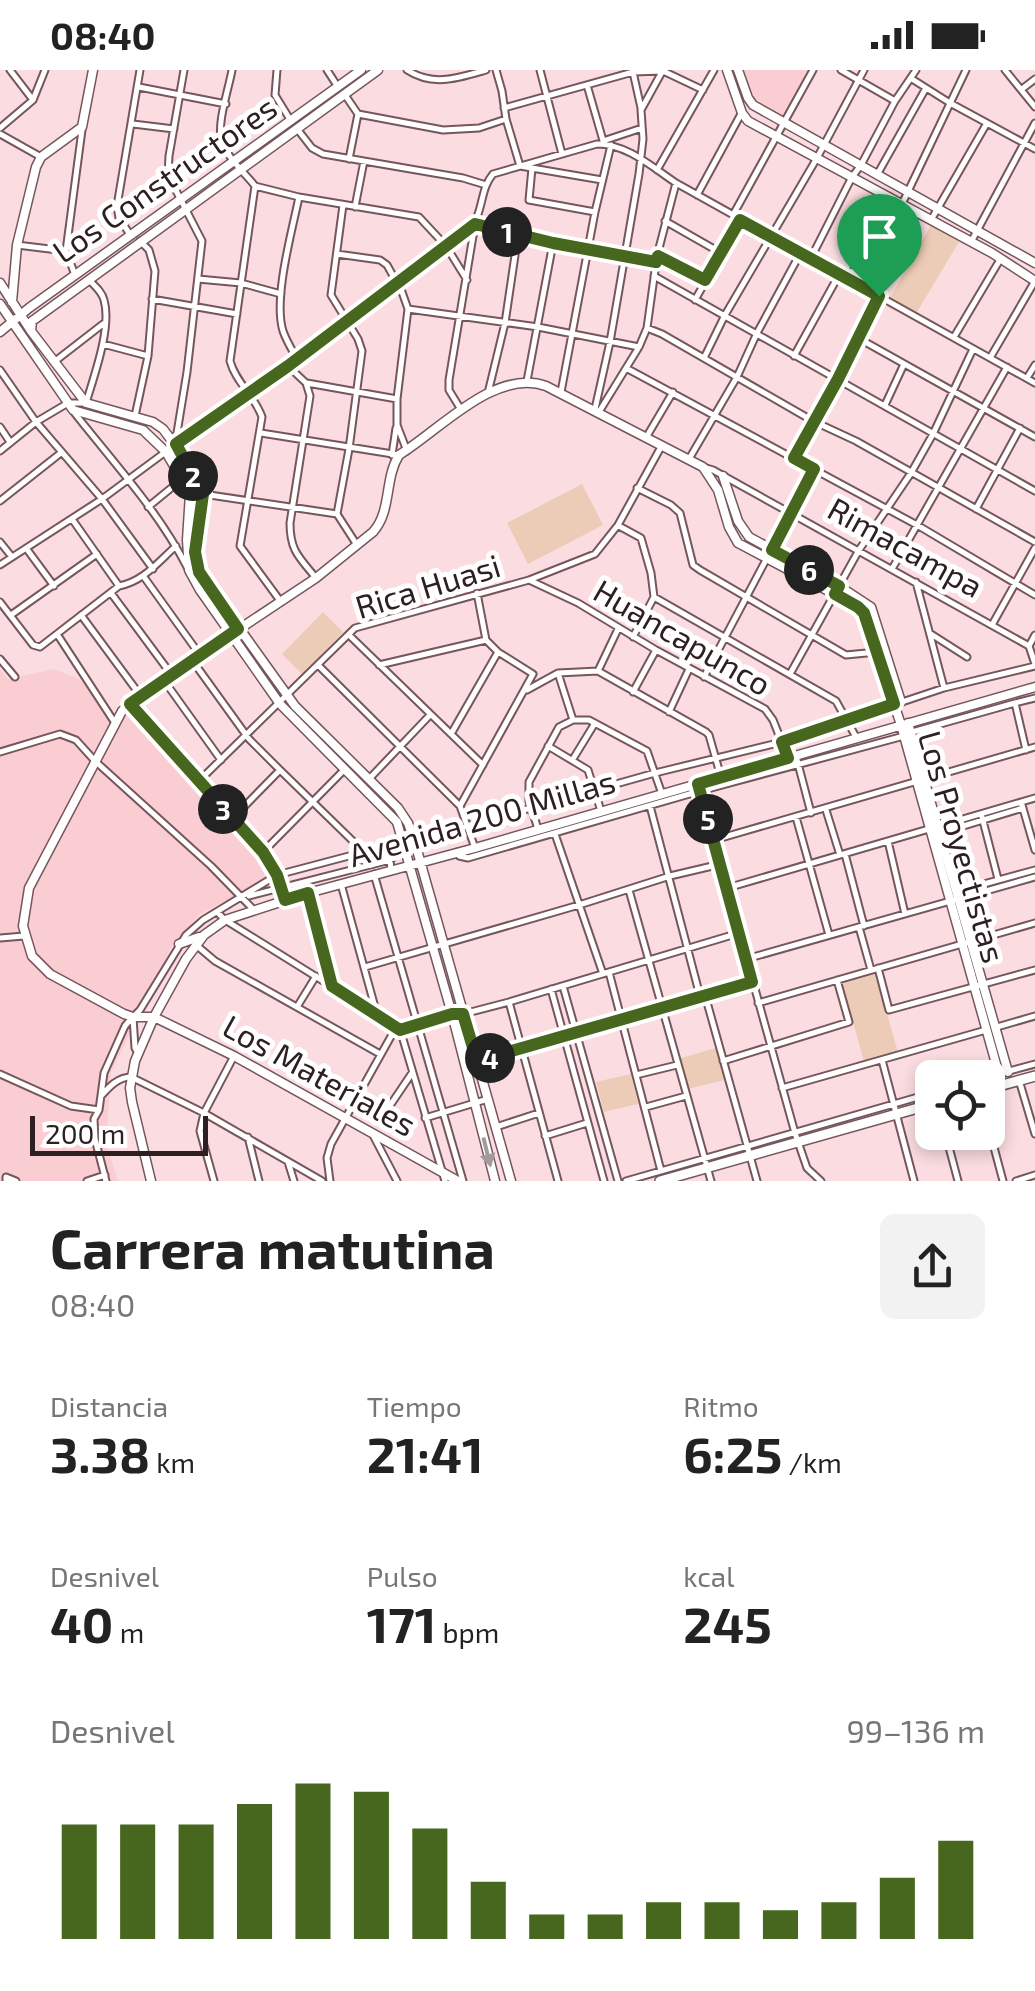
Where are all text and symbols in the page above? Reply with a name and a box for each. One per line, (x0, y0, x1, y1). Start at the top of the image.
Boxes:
text: 08:40 (50, 12, 156, 58)
street label: Los Constructores (45, 87, 283, 270)
pin (837, 194, 922, 297)
pin: 1 (482, 207, 532, 257)
icon: arrive (852, 209, 907, 264)
text: 1 (501, 215, 513, 249)
pin: 2 (168, 451, 218, 501)
text: 2 (185, 459, 201, 493)
street label: Rimacampa (822, 488, 990, 604)
street label: Rica Huasi (350, 545, 504, 625)
pin: 6 (784, 545, 834, 595)
text: 6 (801, 553, 817, 587)
street label: Huancapunco (588, 570, 778, 702)
street label: Los Proyectistas (912, 726, 1014, 967)
street label: Avenida 200 Millas (344, 761, 619, 873)
pin: 3 (198, 784, 248, 834)
text: 3 (215, 792, 231, 826)
pin: 5 (683, 794, 733, 844)
text: 5 (700, 802, 716, 836)
street label: Los Materiales (217, 1006, 423, 1143)
pin: 4 (465, 1033, 515, 1083)
text: 4 (481, 1041, 499, 1075)
map controls (915, 1060, 1005, 1150)
button: locate (915, 1060, 1005, 1150)
scale bar (30, 1111, 208, 1156)
text: 200 m (45, 1116, 125, 1150)
one-way arrow (480, 1137, 496, 1168)
text: Carrera matutina (50, 1214, 495, 1280)
button: share (880, 1214, 985, 1319)
text: 08:40 (50, 1285, 135, 1323)
text: Distancia (50, 1389, 168, 1423)
text: Tiempo (367, 1389, 462, 1423)
text: Ritmo (683, 1389, 759, 1423)
text: 3.38 (50, 1423, 150, 1483)
text: 21:41 (367, 1423, 484, 1483)
text: 6:25 (683, 1423, 782, 1483)
text: km (150, 1445, 195, 1479)
text: /km (782, 1445, 842, 1479)
text: Desnivel (50, 1559, 159, 1593)
text: Pulso (367, 1559, 438, 1593)
text: kcal (683, 1559, 735, 1593)
text: 40 (50, 1593, 113, 1653)
text: 171 (367, 1593, 436, 1653)
text: 245 (683, 1593, 772, 1653)
text: m (113, 1615, 144, 1649)
text: bpm (436, 1615, 499, 1649)
text: Desnivel (50, 1711, 175, 1749)
text: 99–136 m (846, 1711, 985, 1749)

